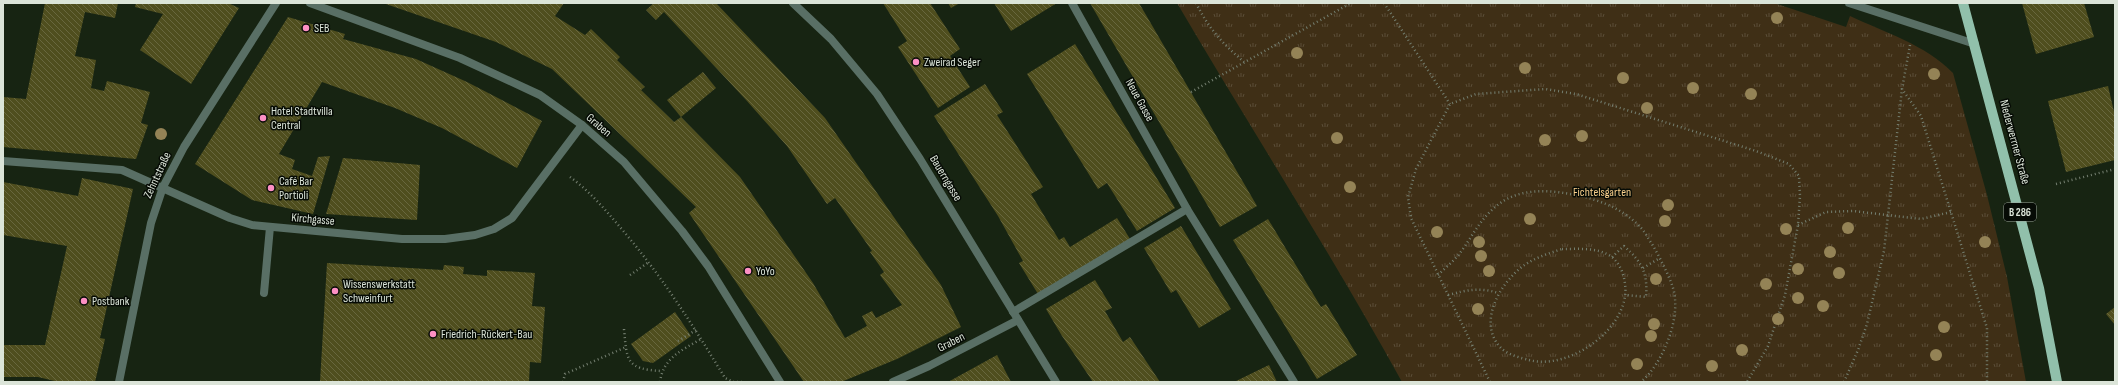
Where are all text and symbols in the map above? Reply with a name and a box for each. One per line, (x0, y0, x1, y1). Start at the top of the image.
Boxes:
place label: SEB (314, 21, 329, 36)
marker: SEB (301, 23, 311, 33)
place label: Zweirad Seger (924, 55, 981, 70)
marker: Zweirad Seger (911, 57, 921, 67)
street label: Neue Gasse (1122, 76, 1157, 124)
street label: Niederwerrner Straße (1996, 98, 2033, 186)
place label: Hotel Stadtvilla Central (271, 104, 333, 133)
street label: Graben (583, 110, 615, 140)
marker: Hotel Stadtvilla Central (258, 113, 268, 123)
street label: Zehntstraße (140, 150, 175, 201)
street label: Bauerngasse (926, 153, 965, 204)
place label: Café Bar Portioli (279, 174, 313, 203)
marker: Café Bar Portioli (266, 183, 276, 193)
park label: Fichtelsgarten (1573, 185, 1631, 200)
road number: B 286 (2004, 203, 2036, 221)
street label: Kirchgasse (291, 210, 335, 229)
place label: YoYo (756, 264, 775, 279)
marker: YoYo (743, 266, 753, 276)
place label: Wissenswerkstatt Schweinfurt (343, 277, 415, 306)
marker: Wissenswerkstatt Schweinfurt (330, 286, 340, 296)
place label: Postbank (92, 294, 130, 309)
marker: Postbank (79, 296, 89, 306)
place label: Friedrich-Rückert-Bau (441, 327, 532, 342)
marker: Friedrich-Rückert-Bau (428, 329, 438, 339)
street label: Graben (935, 329, 967, 356)

